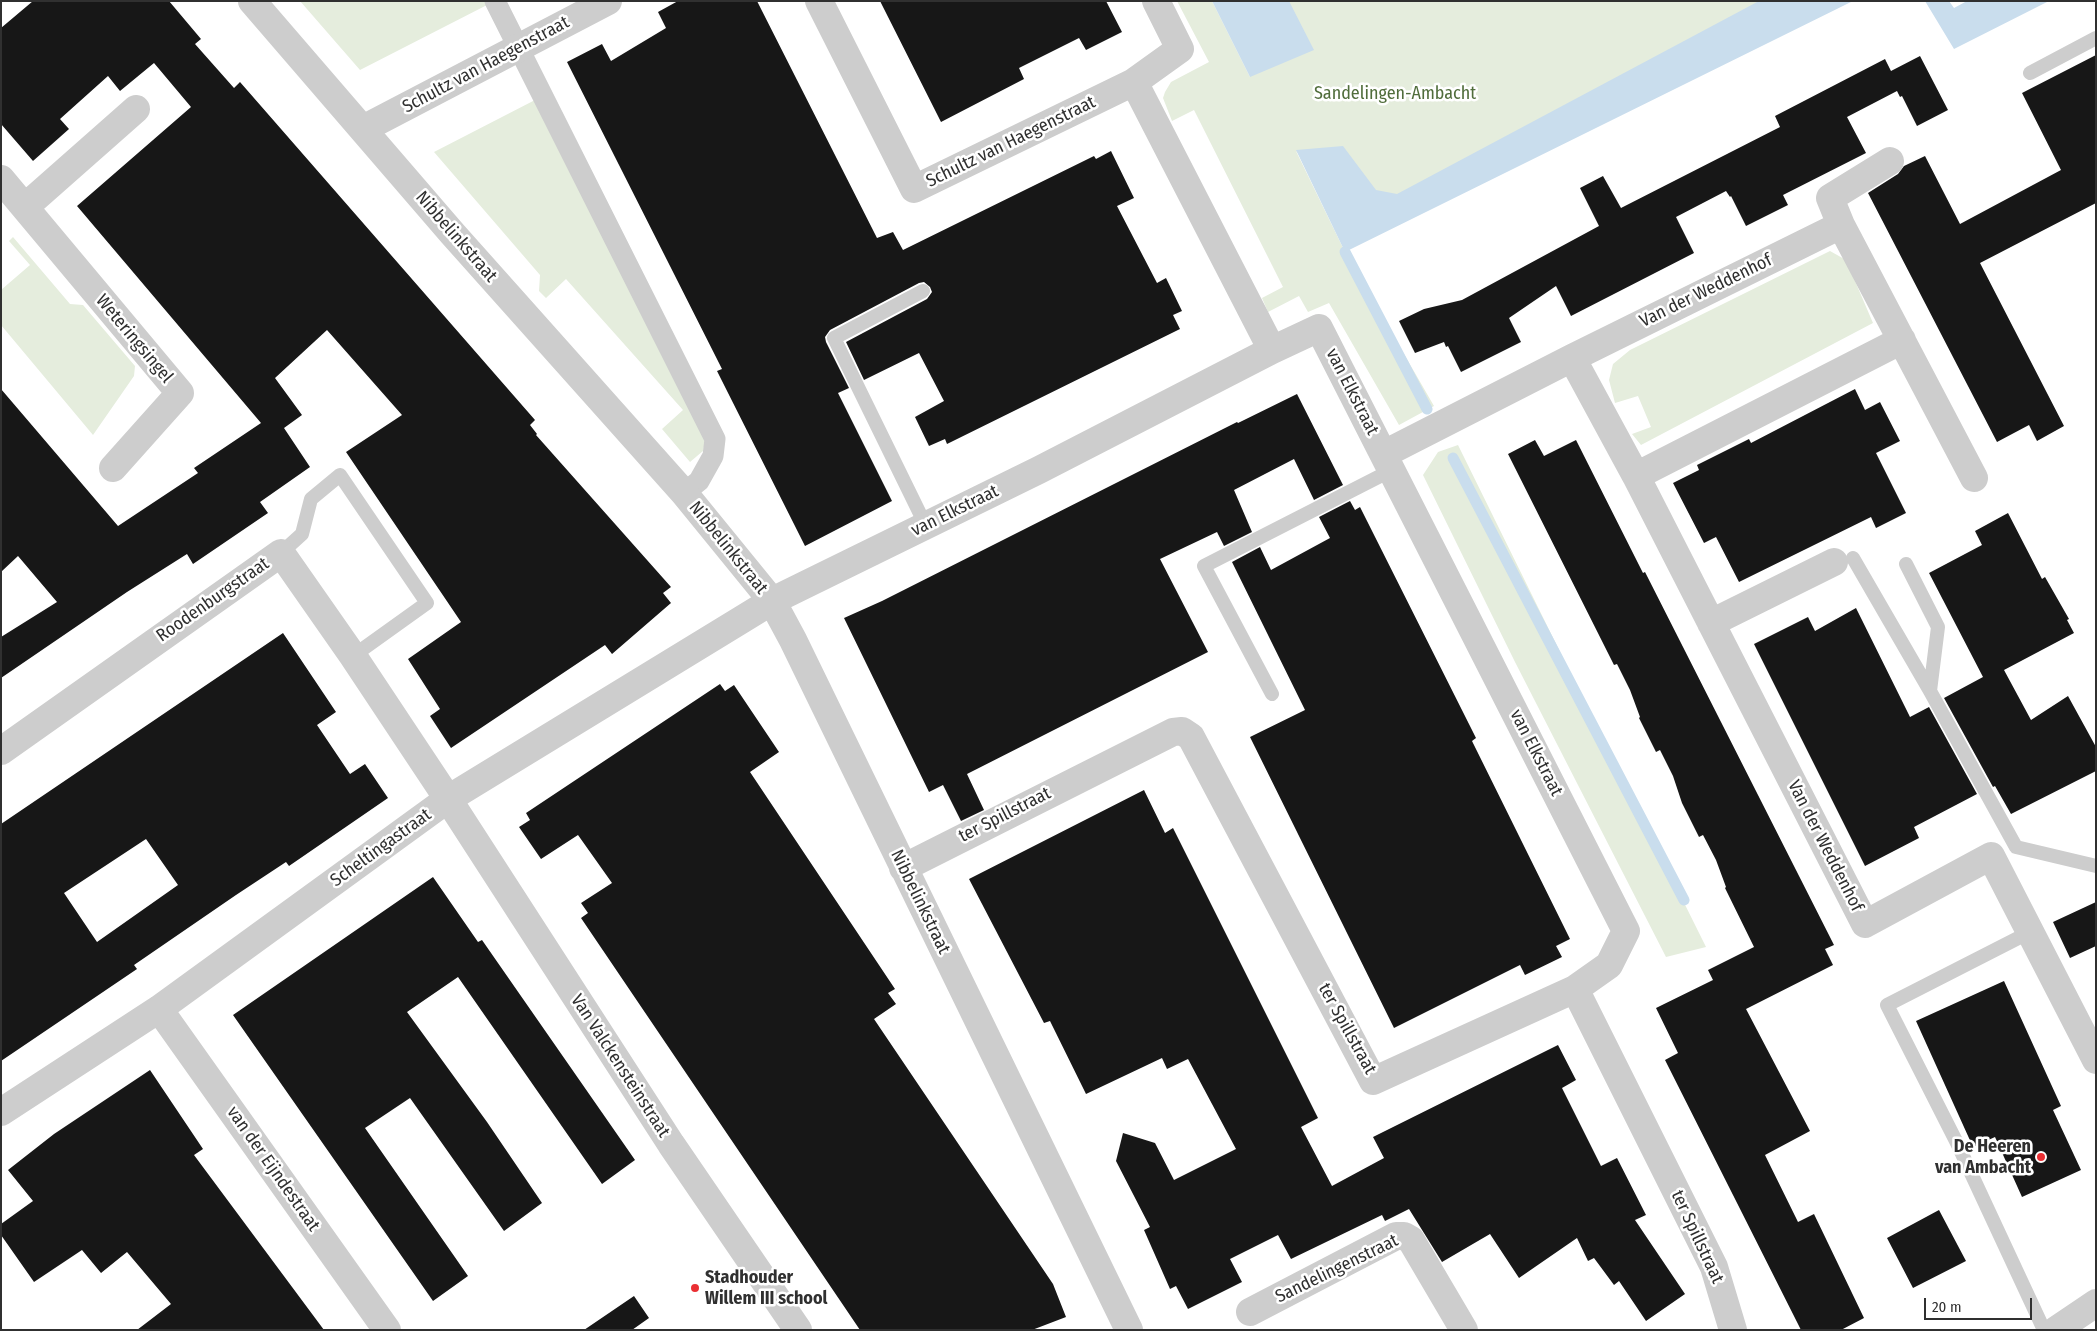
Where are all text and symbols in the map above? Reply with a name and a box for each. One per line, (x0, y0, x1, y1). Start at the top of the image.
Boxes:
street label: Schultz van Haegenstraat (399, 12, 573, 118)
park label: Sandelingen-Ambacht (1314, 83, 1476, 105)
street label: Schultz van Haegenstraat (923, 92, 1099, 192)
street label: Nibbelinkstraat (411, 187, 501, 287)
street label: Van der Weddenhof (1636, 250, 1776, 332)
street label: Weteringsingel (91, 290, 177, 388)
street label: van Elkstraat (1321, 345, 1383, 439)
street label: van Elkstraat (908, 481, 1002, 541)
street label: Nibbelinkstraat (684, 497, 772, 599)
street label: Roodenburgstraat (153, 553, 273, 647)
street label: van Elkstraat (1505, 706, 1567, 800)
street label: Van der Weddenhof (1783, 777, 1867, 915)
street label: ter Spillstraat (955, 783, 1055, 847)
street label: Scheltingastraat (326, 804, 436, 892)
street label: Nibbelinkstraat (885, 846, 955, 958)
street label: ter Spillstraat (1313, 980, 1381, 1078)
street label: Van Valckensteinstraat (566, 991, 674, 1141)
street label: van der Eijndestraat (222, 1102, 324, 1236)
place label: De Heeren van Ambacht (1935, 1136, 2031, 1178)
marker: De Heeren van Ambacht (2035, 1151, 2047, 1163)
street label: ter Spillstraat (1666, 1187, 1728, 1287)
street label: Sandelingenstraat (1272, 1230, 1402, 1308)
place label: Stadhouder Willem III school (705, 1267, 827, 1310)
marker: Stadhouder Willem III school (689, 1282, 701, 1294)
scale bar (1927, 1288, 2034, 1320)
text: 20 m (1932, 1298, 1962, 1316)

